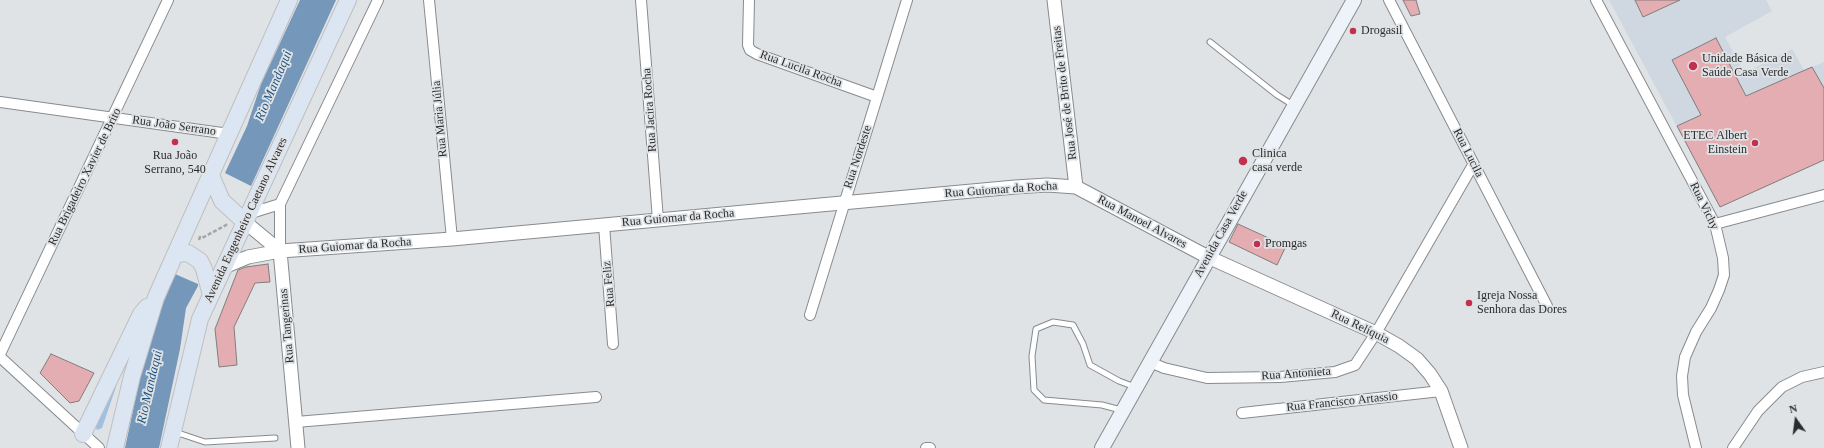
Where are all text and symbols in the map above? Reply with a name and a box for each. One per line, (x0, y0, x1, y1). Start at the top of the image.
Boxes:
place label: Drogasil (1361, 24, 1402, 38)
street label: Rua José de Brito de Freitas (1050, 25, 1080, 161)
marker: Drogasil (1348, 26, 1358, 36)
street label: Rua Lucila Rocha (758, 47, 844, 91)
water label: Rio Mandaqui (252, 49, 296, 123)
place label: Unidade Básica de Saúde Casa Verde (1702, 52, 1792, 80)
marker: Unidade Básica de Saúde Casa Verde (1687, 60, 1699, 72)
street label: Rua Jacira Rocha (640, 68, 660, 152)
street label: Rua Maria Júlia (429, 80, 451, 158)
street label: Rua Brigadeiro Xavier de Brito (45, 106, 125, 248)
street label: Rua João Serrano (131, 113, 217, 139)
street label: Rua Nordeste (841, 124, 875, 190)
street label: Rua Lucila (1450, 126, 1486, 180)
place label: ETEC Albert Einstein (1683, 129, 1747, 157)
street label: Avenida Engenheiro Caetano Alvares (201, 135, 291, 305)
marker: Rua João Serrano, 540 (170, 137, 180, 147)
marker: ETEC Albert Einstein (1750, 138, 1760, 148)
place label: Clinica casa verde (1252, 147, 1302, 175)
place label: Rua João Serrano, 540 (144, 149, 206, 177)
marker: Clinica casa verde (1237, 155, 1249, 167)
street label: Rua Guiomar da Rocha (944, 179, 1058, 201)
street label: Rua Vichy (1686, 180, 1722, 232)
street label: Avenida Casa Verde (1191, 188, 1251, 280)
street label: Rua Manoel Alvares (1095, 192, 1189, 252)
street label: Rua Guiomar da Rocha (621, 206, 735, 230)
street label: Rua Guiomar da Rocha (298, 235, 412, 257)
place label: Promgas (1265, 237, 1307, 251)
marker: Promgas (1252, 239, 1262, 249)
street label: Rua Feliz (600, 260, 618, 308)
street label: Rua Tangerinas (277, 288, 297, 364)
place label: Igreja Nossa Senhora das Dores (1477, 289, 1567, 317)
marker: Igreja Nossa Senhora das Dores (1464, 298, 1474, 308)
street label: Rua Relíquia (1329, 307, 1391, 347)
water label: Rio Mandaqui (134, 349, 166, 425)
street label: Rua Antonieta (1261, 364, 1331, 384)
street label: Rua Francisco Artassio (1286, 389, 1398, 415)
north arrow (1776, 400, 1816, 440)
text: N (1788, 402, 1798, 415)

